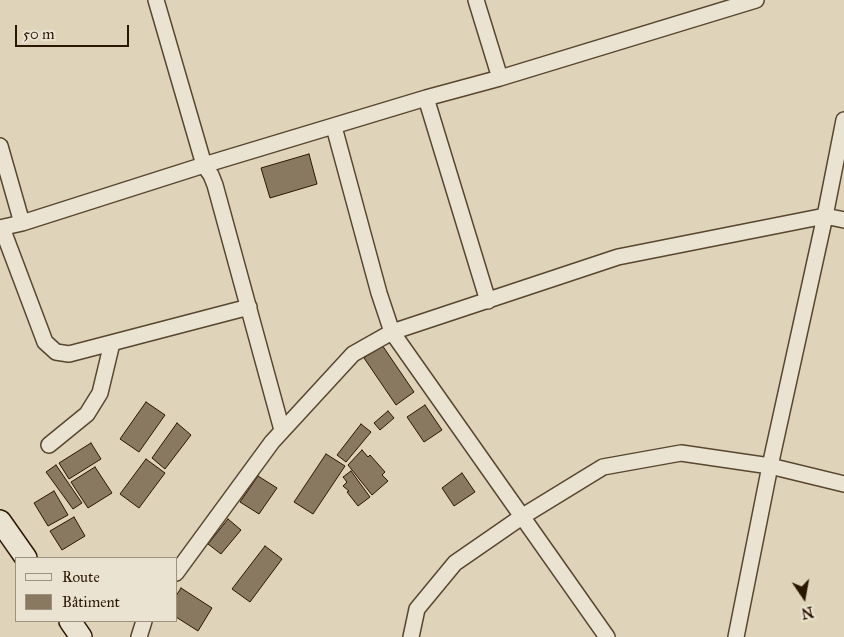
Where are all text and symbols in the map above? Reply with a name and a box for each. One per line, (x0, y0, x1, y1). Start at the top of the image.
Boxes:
scale bar (18, 15, 131, 47)
text: 50 m (23, 25, 55, 43)
legend (15, 557, 178, 622)
text: Route (62, 568, 100, 586)
north arrow (779, 572, 829, 622)
text: Bâtiment (62, 593, 120, 611)
text: N (800, 603, 815, 622)

